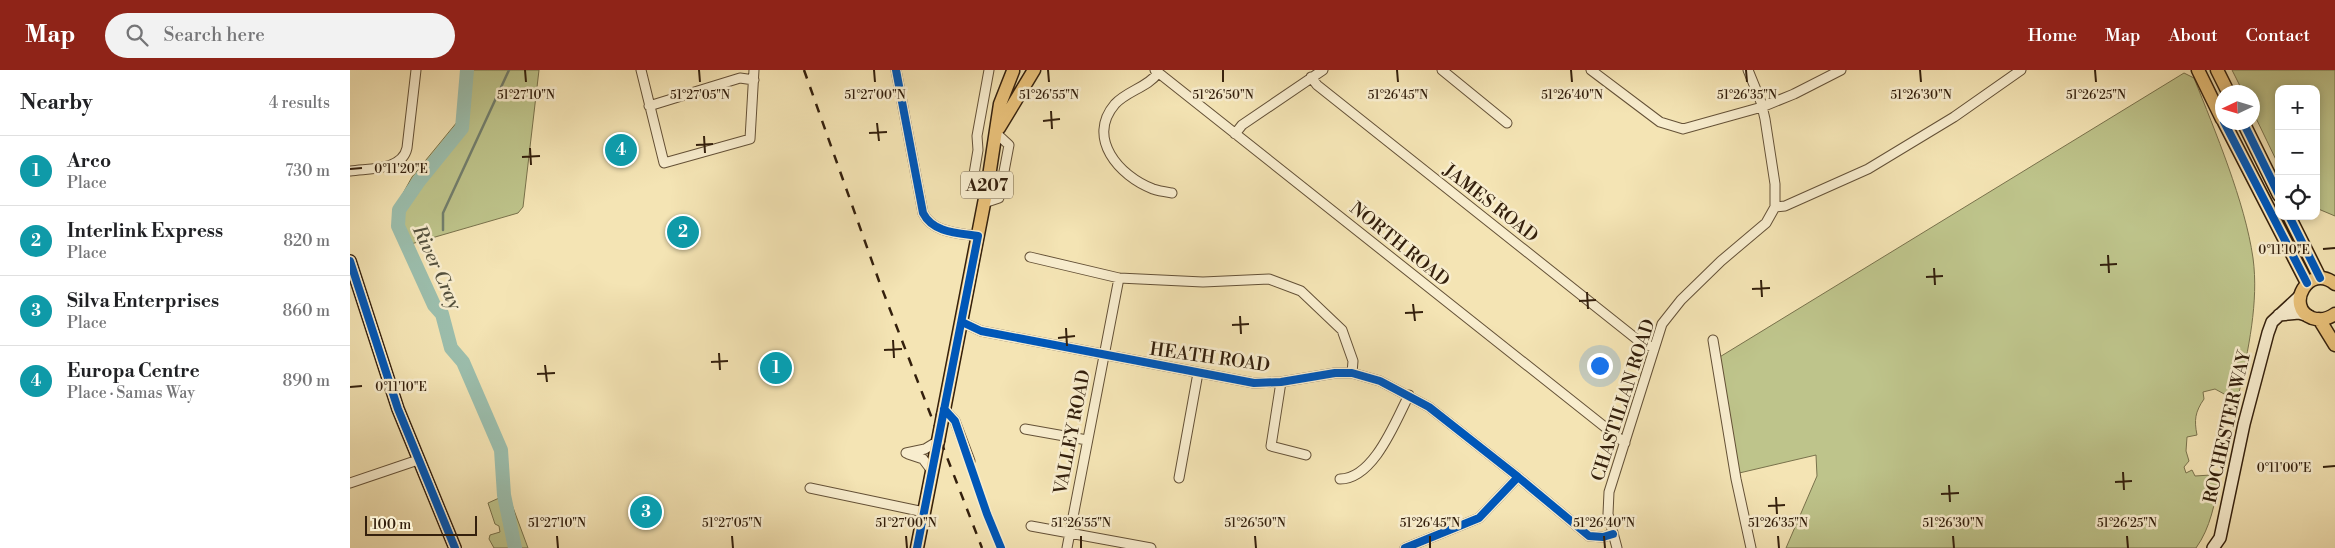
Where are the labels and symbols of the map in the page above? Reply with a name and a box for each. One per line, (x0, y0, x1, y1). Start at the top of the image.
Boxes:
north arrow (2215, 85, 2260, 130)
text: 51°27'10"N (497, 88, 555, 103)
text: 51°27'05"N (670, 88, 730, 103)
text: 51°27'00"N (844, 88, 906, 103)
text: 51°26'55"N (1019, 88, 1079, 103)
text: 51°26'50"N (1192, 88, 1254, 103)
text: 51°26'45"N (1368, 88, 1428, 103)
text: 51°26'40"N (1541, 88, 1603, 103)
text: 51°26'35"N (1717, 88, 1777, 103)
text: 51°26'30"N (1890, 88, 1952, 103)
text: 51°26'25"N (2066, 88, 2126, 103)
pin: 4 (605, 131, 637, 169)
street label: JAMES ROAD (1438, 159, 1543, 248)
text: 0°11'20"E (374, 162, 428, 177)
road number: A207 (961, 172, 1013, 198)
street label: NORTH ROAD (1345, 197, 1454, 292)
pin: 2 (667, 213, 699, 251)
water label: River Cray (407, 220, 468, 314)
text: 0°11'10"E (2258, 243, 2310, 258)
street label: CHASTILIAN ROAD (1586, 316, 1661, 484)
street label: HEATH ROAD (1148, 338, 1272, 377)
street label: ROCHESTER WAY (2199, 348, 2256, 506)
pin: 1 (760, 349, 792, 387)
your location (1587, 353, 1613, 379)
street label: VALLEY ROAD (1049, 368, 1096, 497)
text: 0°11'10"E (375, 380, 427, 395)
text: 0°11'00"E (2257, 461, 2311, 476)
pin: 3 (630, 493, 662, 531)
scale bar (365, 513, 478, 536)
text: 51°27'10"N (528, 516, 586, 531)
text: 51°27'05"N (702, 516, 762, 531)
text: 51°27'00"N (875, 516, 937, 531)
text: 51°26'55"N (1051, 516, 1111, 531)
text: 51°26'50"N (1224, 516, 1286, 531)
text: 51°26'45"N (1400, 516, 1460, 531)
text: 51°26'40"N (1573, 516, 1635, 531)
text: 51°26'35"N (1748, 516, 1808, 531)
text: 51°26'30"N (1922, 516, 1984, 531)
text: 51°26'25"N (2097, 516, 2157, 531)

